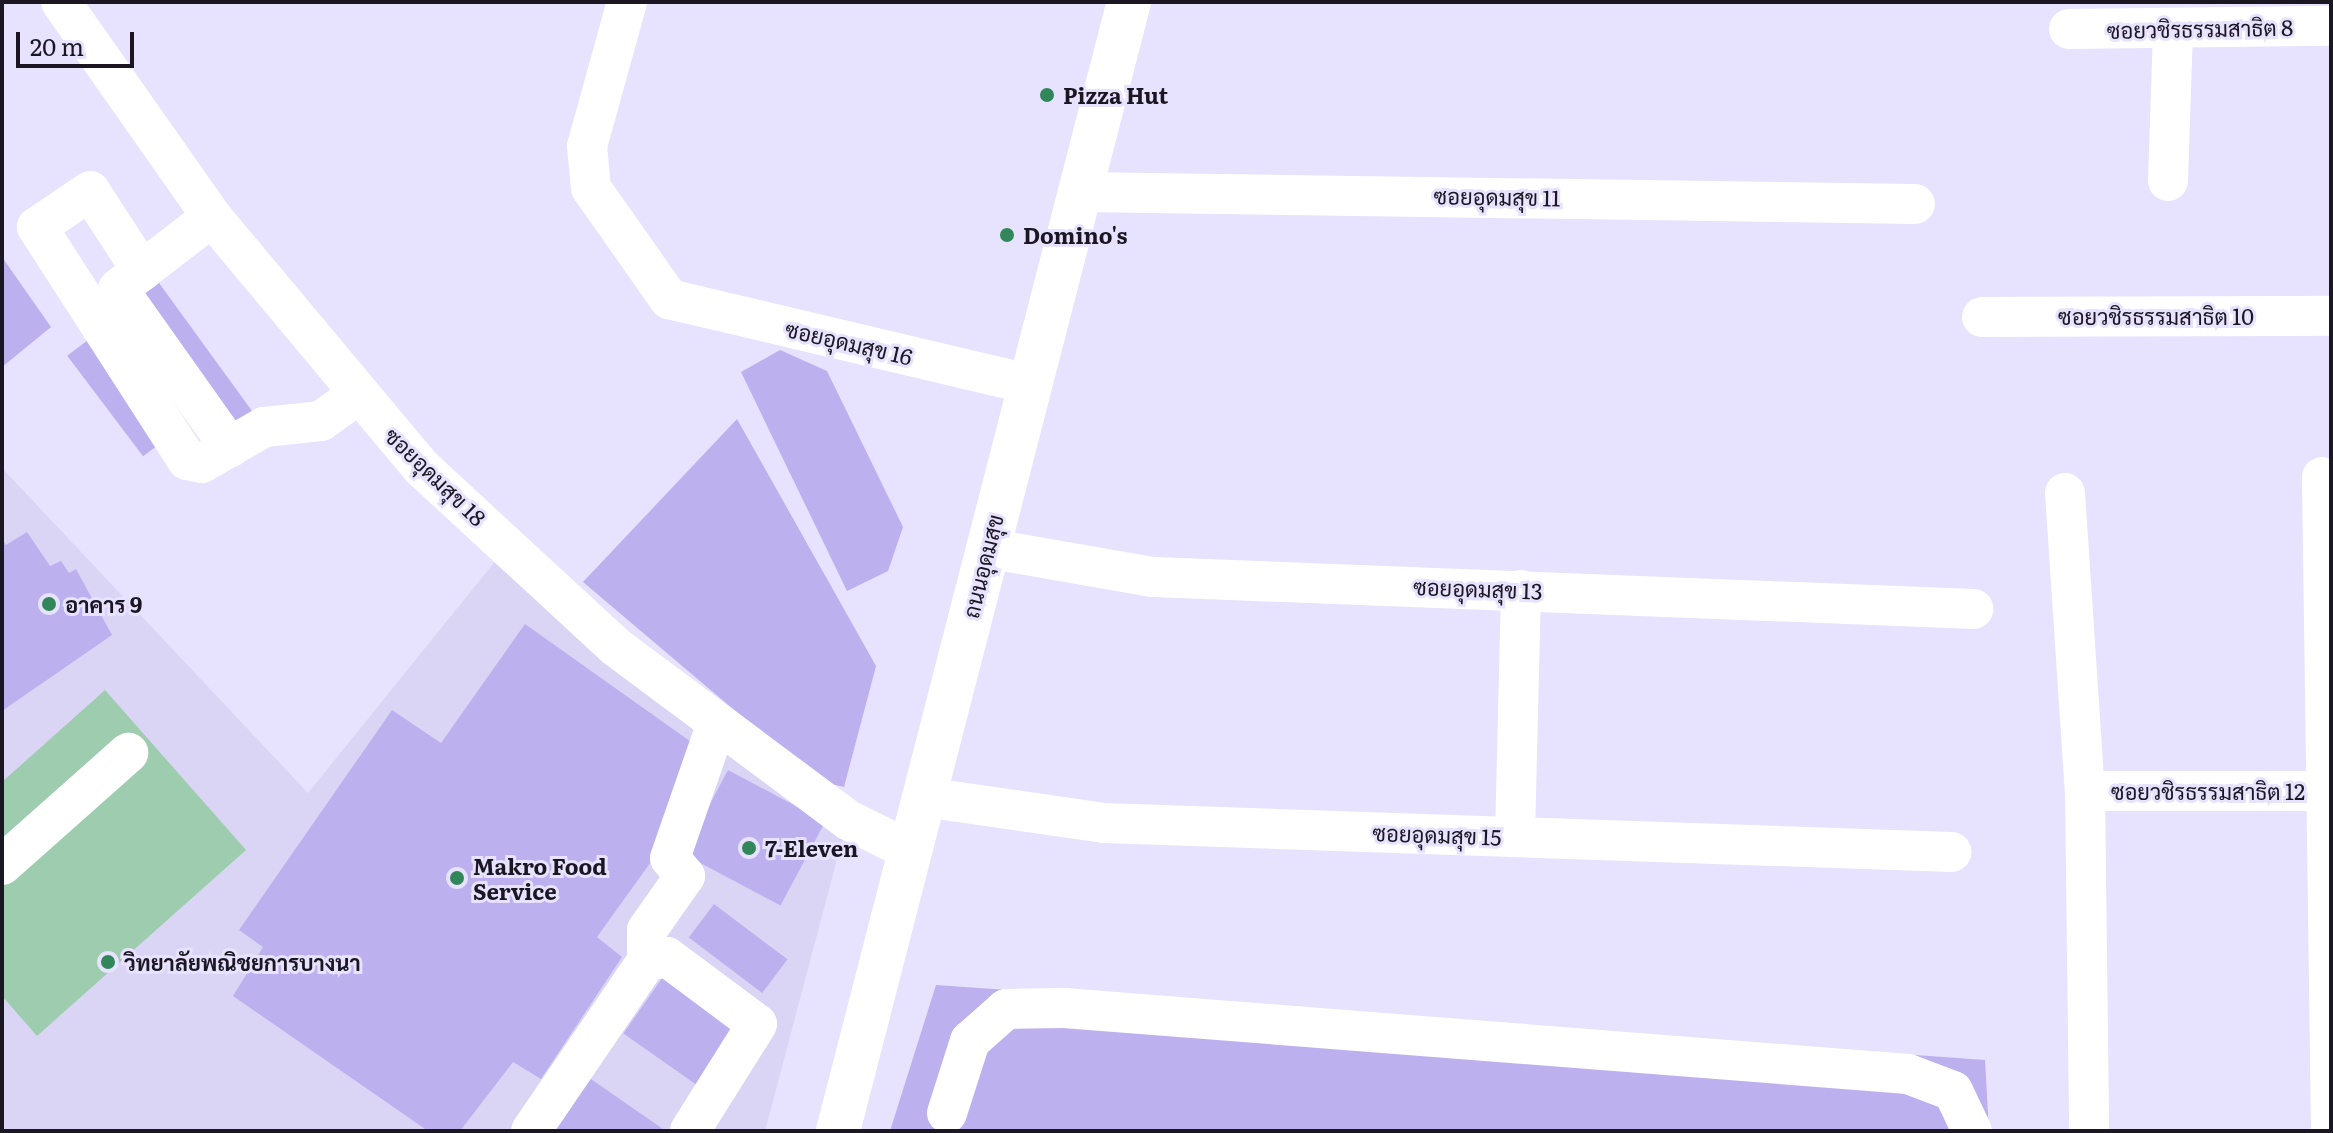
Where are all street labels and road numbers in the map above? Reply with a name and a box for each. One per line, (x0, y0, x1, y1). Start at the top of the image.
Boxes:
street label: ซอยวชิรธรรมสาธิต 8 (2107, 13, 2293, 43)
street label: ซอยอุดมสุข 11 (1433, 182, 1561, 210)
street label: ซอยวชิรธรรมสาธิต 10 (2058, 303, 2254, 329)
street label: ซอยอุดมสุข 16 (783, 315, 915, 369)
street label: ซอยอุดมสุข 18 (380, 421, 492, 531)
street label: ถนนอุดมสุข (956, 511, 1008, 621)
street label: ซอยอุดมสุข 13 (1413, 573, 1543, 603)
street label: ซอยวชิรธรรมสาธิต 12 (2111, 778, 2305, 804)
street label: ซอยอุดมสุข 15 (1372, 819, 1502, 849)

